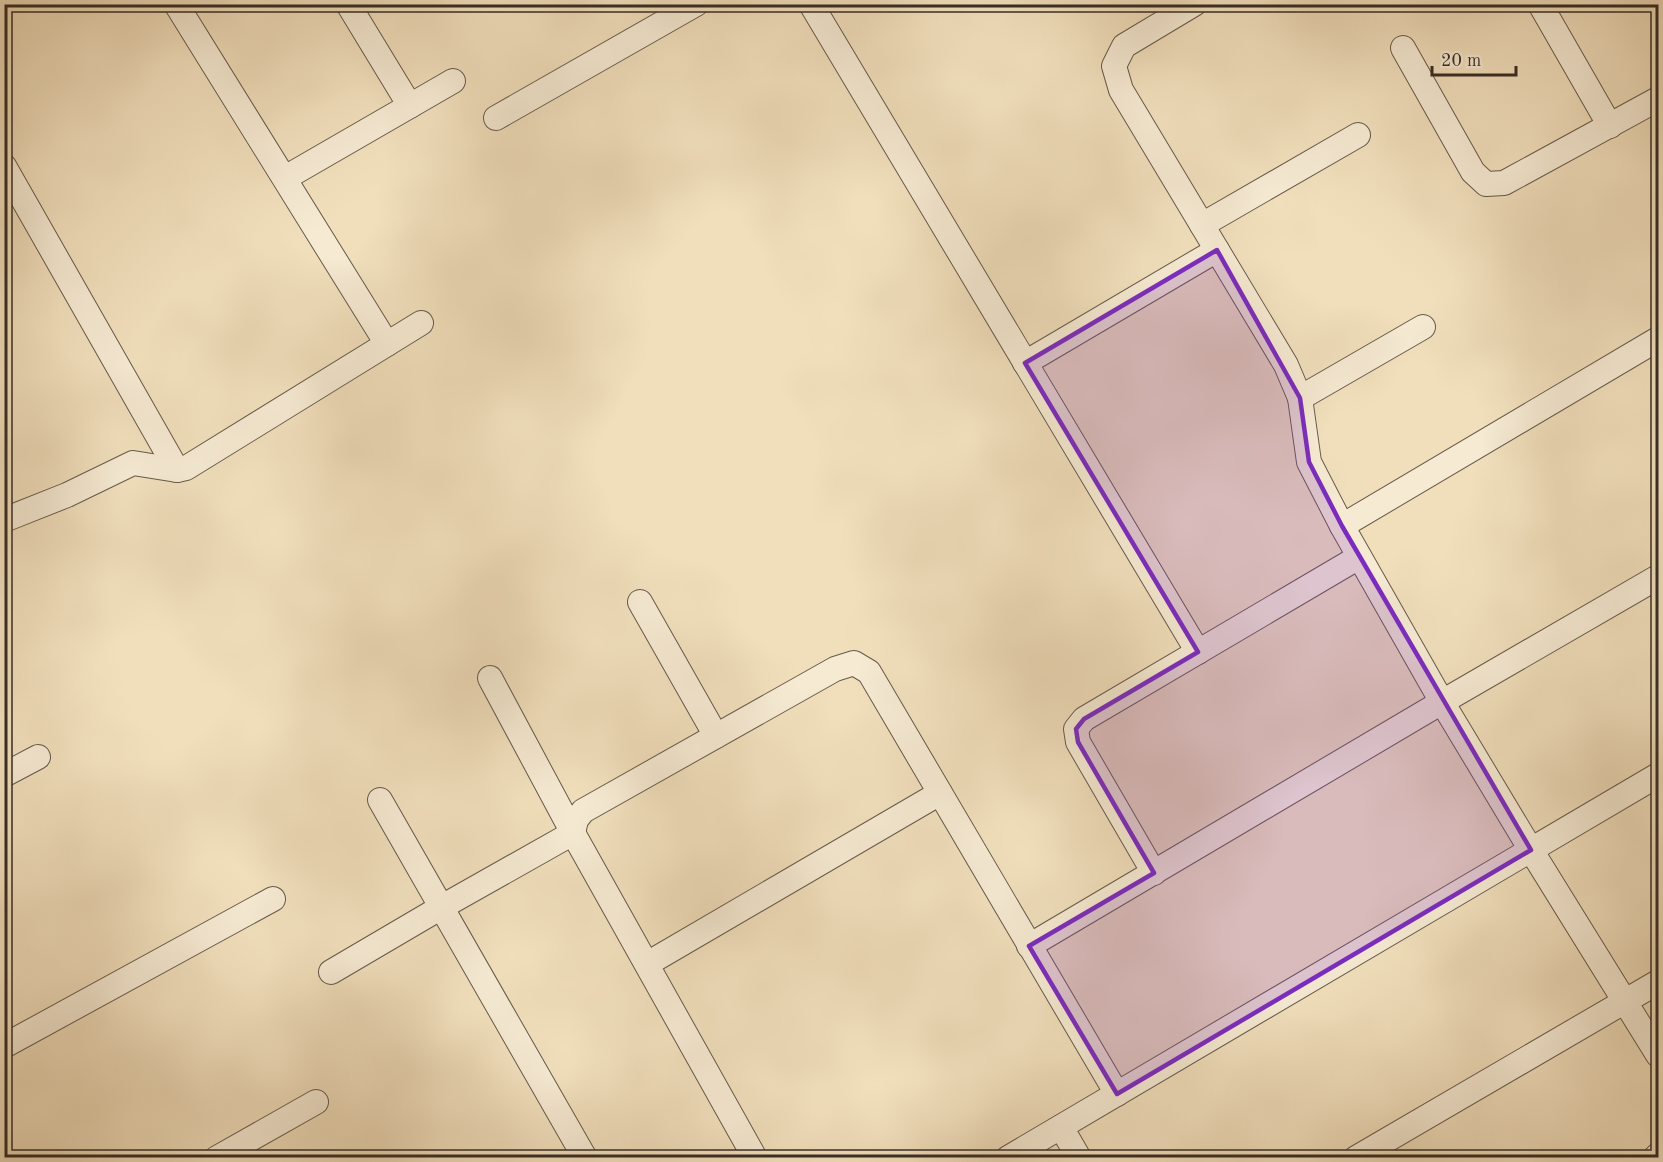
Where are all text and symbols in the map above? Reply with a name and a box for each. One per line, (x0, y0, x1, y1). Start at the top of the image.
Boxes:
scale bar (1432, 39, 1516, 77)
text: 20 m (1441, 52, 1481, 70)

